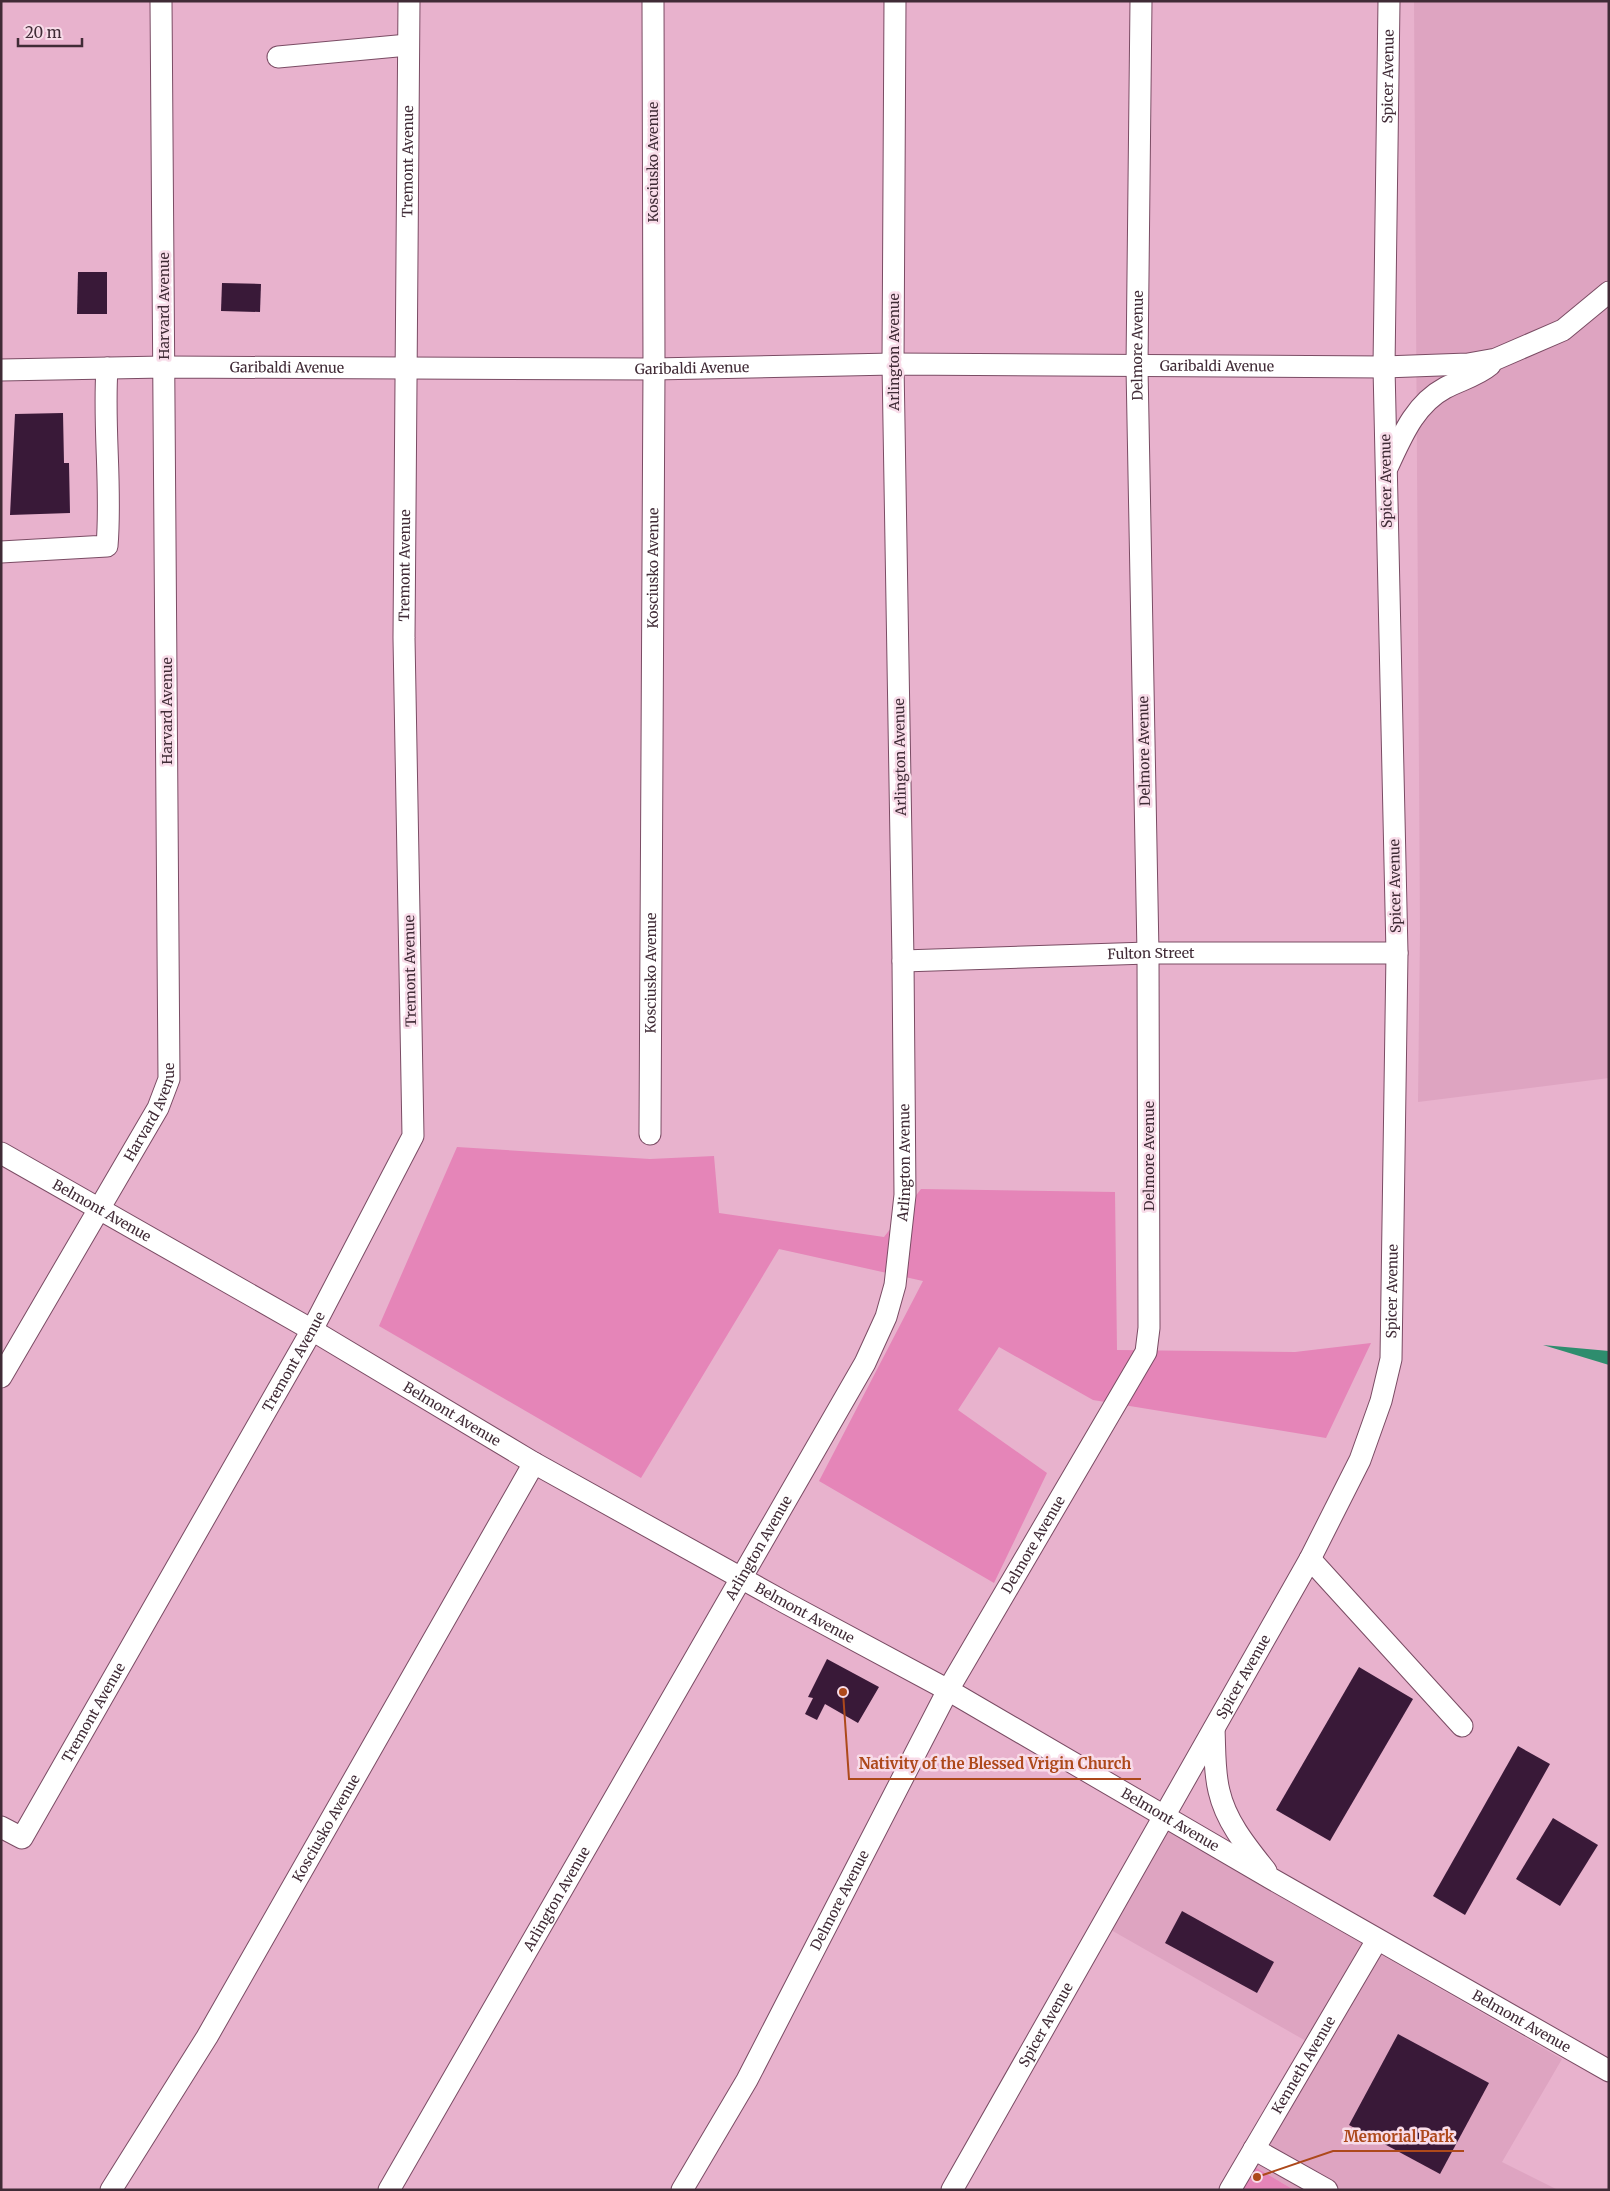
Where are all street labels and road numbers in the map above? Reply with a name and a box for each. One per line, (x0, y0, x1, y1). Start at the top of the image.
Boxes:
street label: Spicer Avenue (1378, 29, 1398, 124)
street label: Kosciusko Avenue (644, 102, 662, 222)
street label: Tremont Avenue (398, 105, 417, 218)
street label: Harvard Avenue (155, 252, 173, 360)
street label: Delmore Avenue (1128, 290, 1147, 401)
street label: Arlington Avenue (885, 293, 903, 412)
street label: Garibaldi Avenue (1160, 357, 1274, 375)
street label: Garibaldi Avenue (230, 358, 344, 377)
street label: Garibaldi Avenue (635, 358, 749, 378)
street label: Spicer Avenue (1376, 434, 1396, 528)
street label: Kosciusko Avenue (644, 508, 662, 629)
street label: Tremont Avenue (395, 509, 414, 622)
street label: Harvard Avenue (158, 657, 176, 765)
street label: Delmore Avenue (1134, 696, 1154, 806)
street label: Arlington Avenue (890, 698, 910, 817)
street label: Spicer Avenue (1385, 839, 1405, 933)
street label: Kosciusko Avenue (642, 912, 660, 1034)
street label: Tremont Avenue (400, 915, 420, 1027)
street label: Fulton Street (1107, 944, 1195, 963)
street label: Harvard Avenue (120, 1063, 178, 1165)
street label: Delmore Avenue (1140, 1101, 1158, 1211)
street label: Arlington Avenue (893, 1104, 914, 1223)
street label: Belmont Avenue (49, 1175, 154, 1246)
street label: Spicer Avenue (1382, 1244, 1402, 1338)
street label: Tremont Avenue (258, 1309, 329, 1415)
street label: Belmont Avenue (400, 1378, 504, 1450)
street label: Arlington Avenue (721, 1492, 796, 1604)
street label: Delmore Avenue (998, 1493, 1069, 1597)
street label: Belmont Avenue (752, 1579, 858, 1647)
street label: Spicer Avenue (1212, 1631, 1274, 1722)
street label: Tremont Avenue (58, 1660, 129, 1766)
street label: Kosciusko Avenue (288, 1771, 364, 1885)
street label: Belmont Avenue (1118, 1784, 1222, 1855)
street label: Arlington Avenue (519, 1843, 594, 1955)
street label: Delmore Avenue (806, 1847, 873, 1953)
street label: Spicer Avenue (1015, 1979, 1077, 2070)
street label: Belmont Avenue (1469, 1986, 1574, 2056)
street label: Kenneth Avenue (1268, 2013, 1339, 2117)

